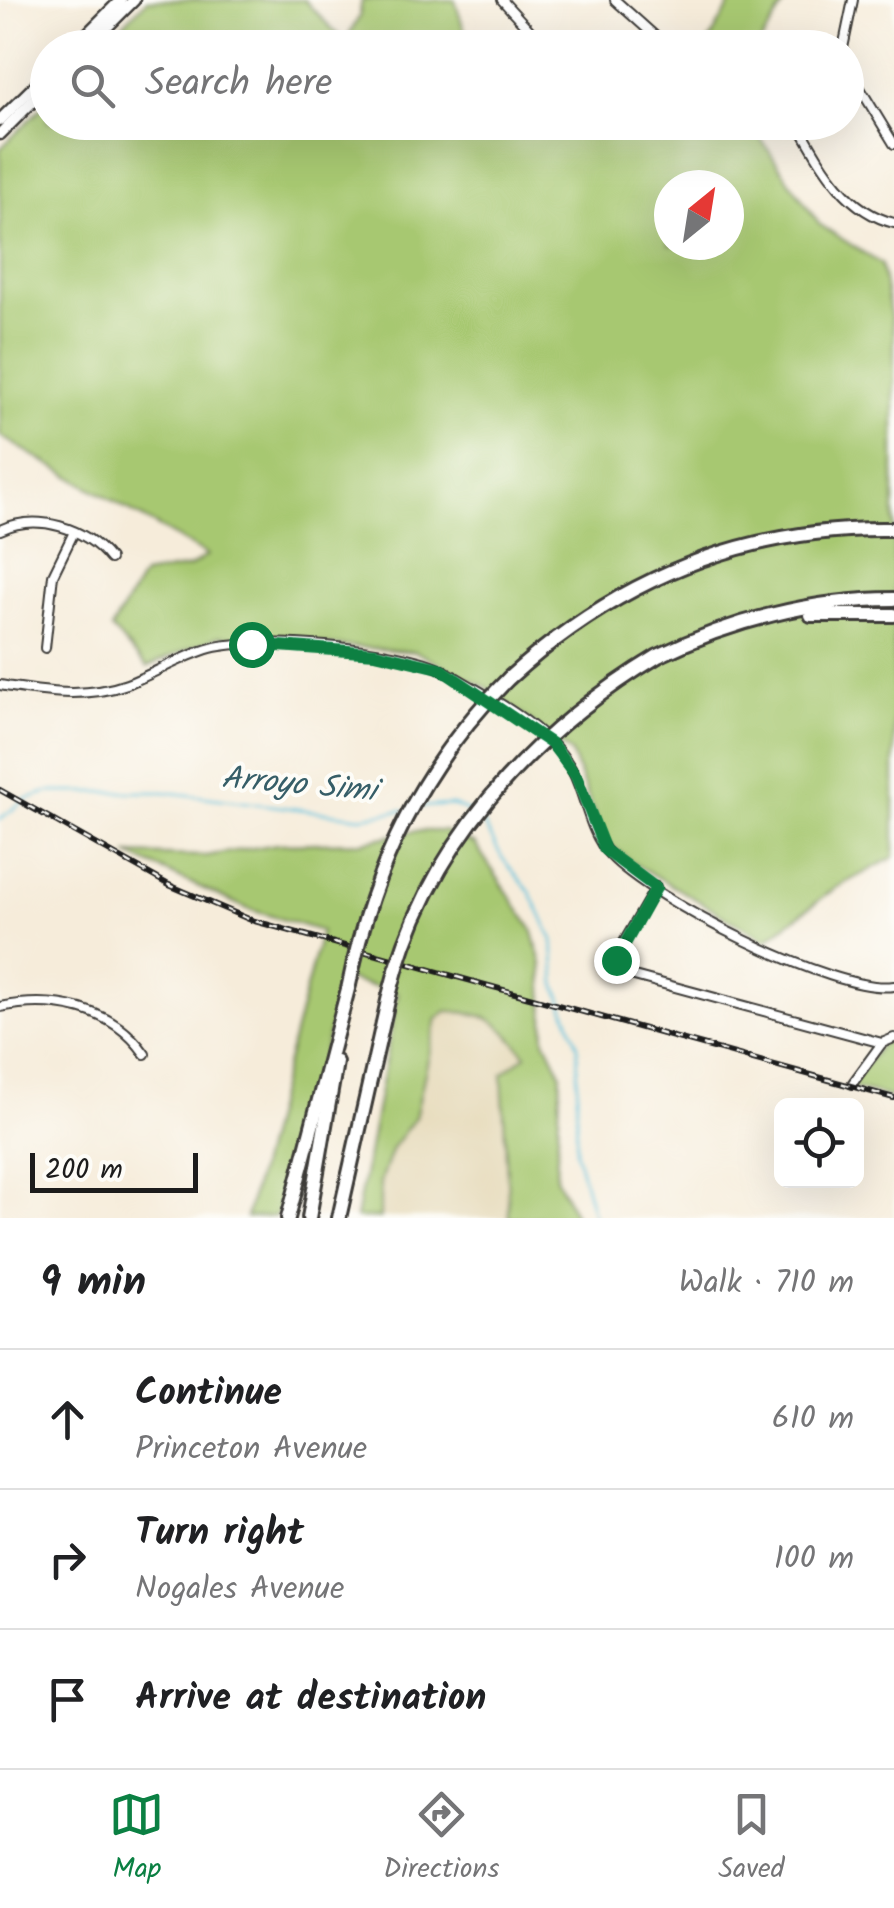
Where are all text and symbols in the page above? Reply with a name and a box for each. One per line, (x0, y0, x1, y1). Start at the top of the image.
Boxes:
search box (30, 30, 864, 140)
text: Search here (145, 55, 332, 115)
icon: search (65, 58, 120, 113)
north arrow (654, 170, 744, 260)
route start (229, 622, 275, 668)
water label: Arroyo Simi (219, 753, 385, 818)
route end (594, 938, 640, 984)
map controls (774, 1098, 864, 1188)
button: locate (774, 1098, 864, 1188)
scale bar (30, 1148, 198, 1192)
text: 200 m (45, 1148, 123, 1193)
text: 9 min (40, 1250, 146, 1317)
text: Walk · 710 m (679, 1258, 854, 1309)
text: Continue (135, 1364, 282, 1424)
icon: ahead (40, 1392, 95, 1447)
text: 610 m (772, 1394, 854, 1445)
text: Princeton Avenue (135, 1424, 367, 1475)
text: Turn right (135, 1504, 304, 1564)
icon: right (40, 1532, 95, 1587)
text: 100 m (774, 1534, 854, 1585)
text: Nogales Avenue (135, 1564, 344, 1615)
text: Arrive at destination (135, 1669, 486, 1729)
icon: arrive (40, 1672, 95, 1727)
tab: Map (109, 1787, 164, 1892)
tab: Directions (383, 1787, 499, 1892)
tab: Saved (718, 1787, 785, 1892)

